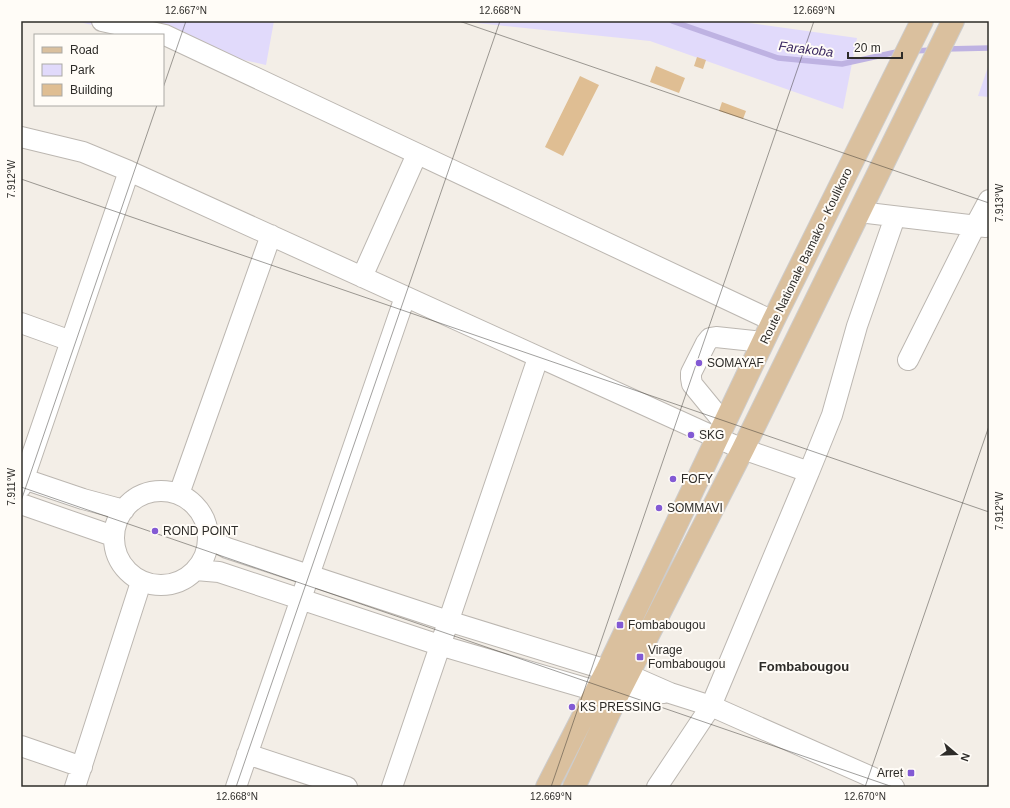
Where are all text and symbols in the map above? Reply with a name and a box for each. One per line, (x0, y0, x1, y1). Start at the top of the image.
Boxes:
text: 12.667°N (165, 5, 207, 16)
text: 12.668°N (479, 5, 521, 16)
text: 12.669°N (793, 5, 835, 16)
legend (34, 34, 164, 106)
scale bar (848, 34, 902, 60)
water label: Farakoba (778, 38, 834, 60)
text: 20 m (854, 41, 881, 55)
text: Road (70, 43, 99, 57)
text: Park (70, 63, 96, 77)
text: Building (70, 83, 113, 97)
text: 7.912°W (6, 159, 17, 198)
street label: Route Nationale Bamako - Koulikoro (757, 165, 855, 346)
text: 7.913°W (994, 183, 1005, 222)
place label: SOMAYAF (707, 356, 764, 370)
marker: SOMAYAF (694, 358, 704, 368)
place label: SKG (699, 428, 724, 442)
marker: SKG (686, 430, 696, 440)
text: 7.911°W (6, 468, 17, 506)
place label: FOFY (681, 472, 713, 486)
marker: FOFY (668, 474, 678, 484)
text: 7.912°W (994, 491, 1005, 530)
place label: SOMMAVI (667, 501, 723, 515)
marker: SOMMAVI (654, 503, 664, 513)
place label: ROND POINT (163, 524, 239, 538)
marker: ROND POINT (150, 526, 160, 536)
place label: Fombabougou (628, 618, 705, 632)
marker: Fombabougou (615, 620, 625, 630)
place label: Virage Fombabougou (648, 643, 725, 671)
marker: Virage Fombabougou (635, 652, 645, 662)
district label: Fombabougou (759, 659, 849, 674)
place label: KS PRESSING (580, 700, 661, 714)
marker: KS PRESSING (567, 702, 577, 712)
north arrow (936, 734, 976, 774)
text: N (958, 752, 972, 763)
place label: Arret (877, 766, 904, 780)
marker: Arret (906, 768, 916, 778)
text: 12.668°N (216, 791, 258, 802)
text: 12.669°N (530, 791, 572, 802)
text: 12.670°N (844, 791, 886, 802)

